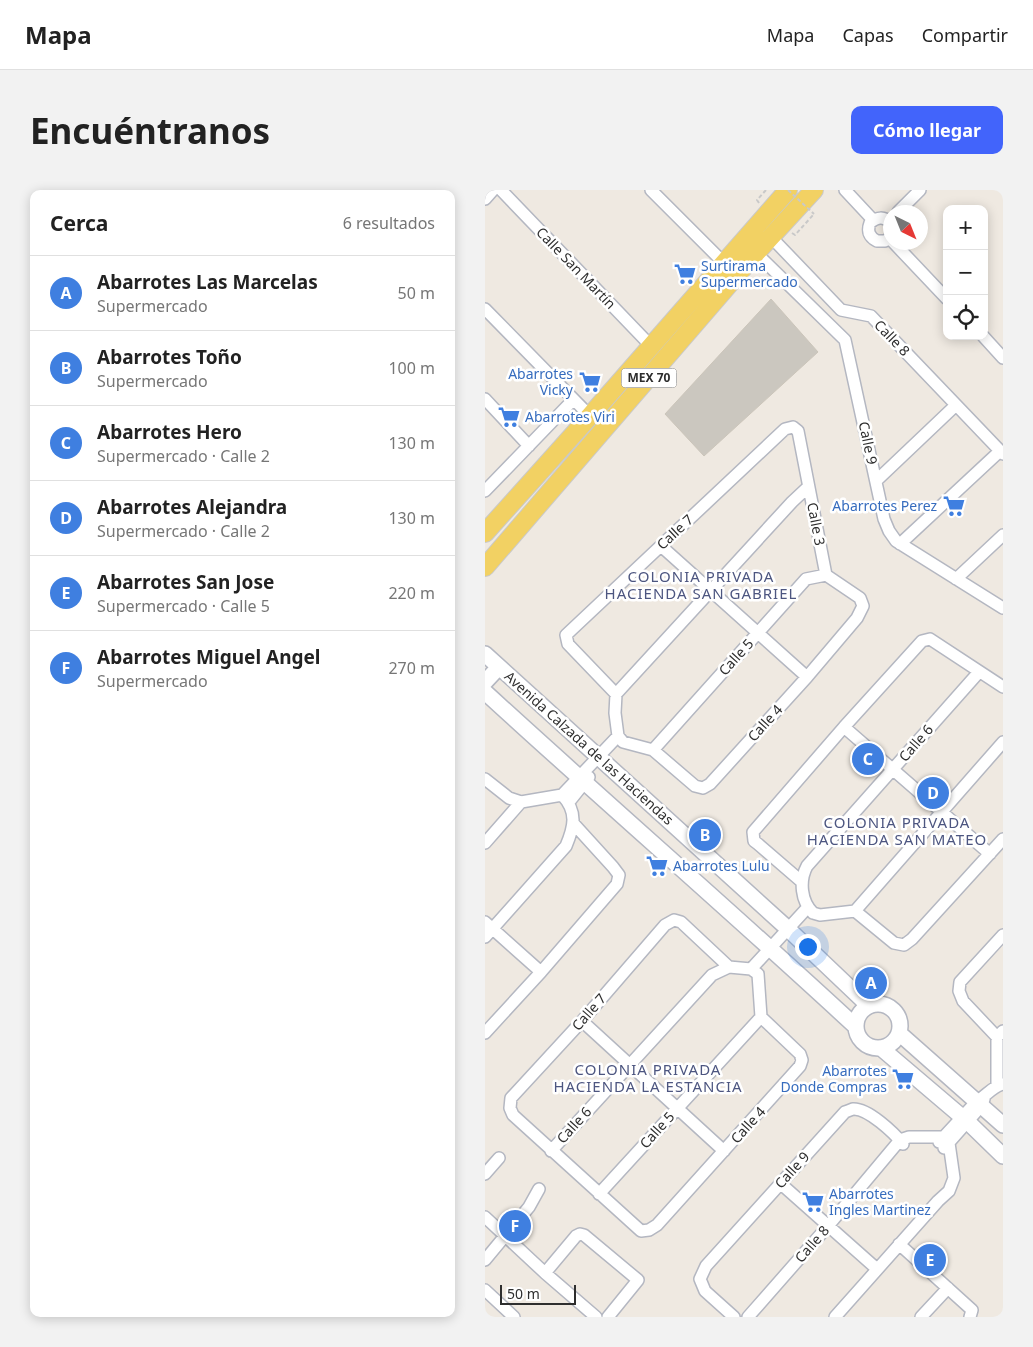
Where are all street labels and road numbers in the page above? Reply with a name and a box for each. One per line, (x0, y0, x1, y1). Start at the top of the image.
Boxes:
street label: Calle San Martín (532, 223, 620, 313)
street label: Calle 8 (870, 315, 914, 360)
road number: MEX 70 (621, 368, 677, 388)
street label: Calle 9 (855, 420, 882, 466)
street label: Calle 3 (803, 501, 830, 547)
street label: Calle 7 (652, 510, 697, 553)
street label: Calle 5 (714, 634, 757, 679)
street label: Avenida Calzada de las Haciendas (501, 666, 678, 829)
street label: Calle 4 (743, 700, 786, 745)
street label: Calle 6 (894, 720, 937, 765)
street label: Calle 7 (567, 989, 610, 1034)
street label: Calle 6 (552, 1102, 595, 1147)
street label: Calle 4 (726, 1102, 769, 1147)
street label: Calle 5 (635, 1107, 678, 1152)
street label: Calle 9 (770, 1147, 813, 1192)
street label: Calle 8 (790, 1221, 833, 1266)

